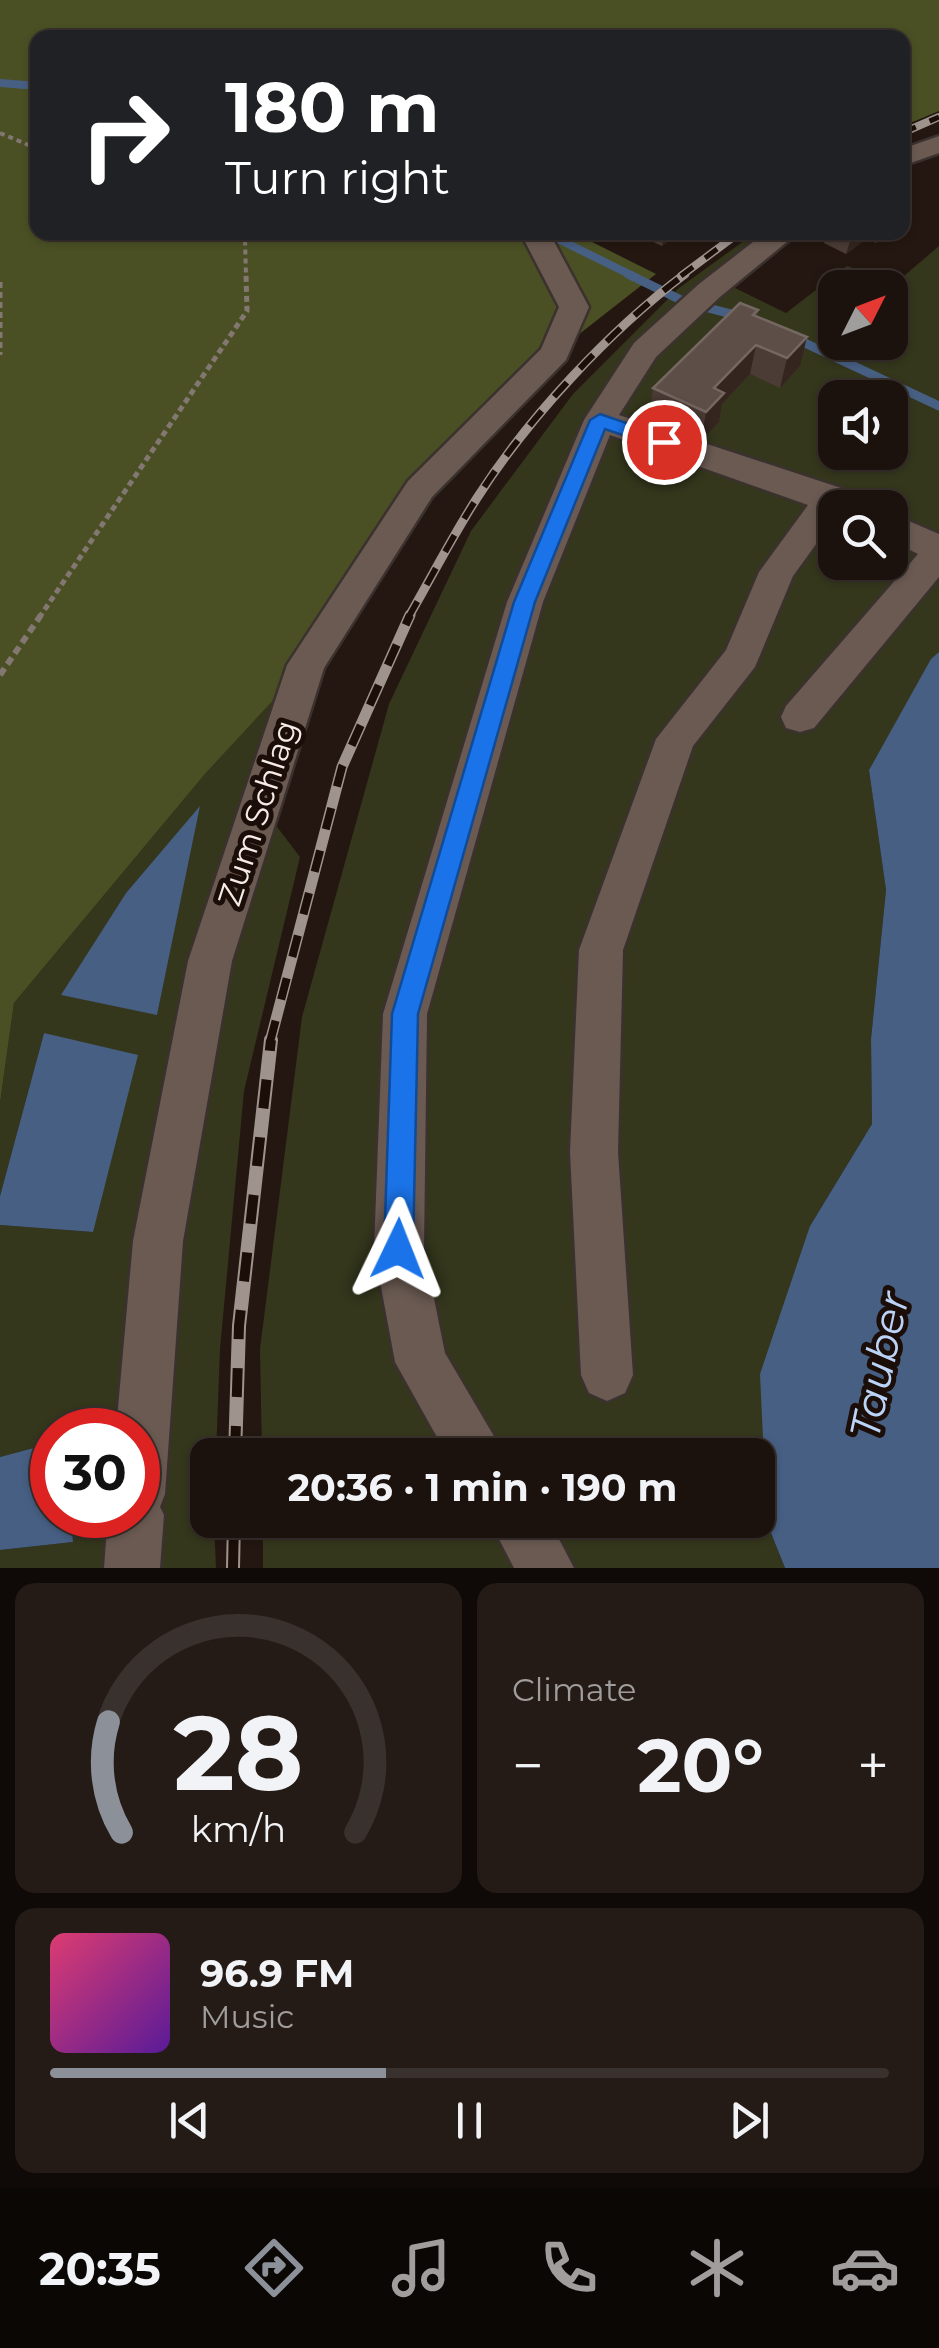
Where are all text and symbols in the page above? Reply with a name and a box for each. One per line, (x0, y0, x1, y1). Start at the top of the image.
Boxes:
text: 180 m (225, 64, 439, 150)
icon: right (60, 70, 190, 200)
text: Turn right (225, 150, 450, 205)
north arrow (818, 270, 908, 360)
map controls (818, 270, 908, 580)
button: sound (818, 380, 908, 470)
pin (622, 400, 707, 485)
icon: arrive (637, 415, 692, 470)
button: search (818, 490, 908, 580)
street label: Zum Schlag (209, 715, 306, 911)
position arrow (346, 1197, 450, 1301)
water label: Tauber (838, 1286, 920, 1443)
speed limit sign: 30 (30, 1408, 160, 1538)
text: 20:36 · 1 min · 190 m (288, 1464, 677, 1511)
text: Climate (512, 1670, 636, 1709)
text: 28 (173, 1689, 304, 1816)
text: 20° (637, 1719, 764, 1811)
text: − (512, 1732, 544, 1799)
text: + (857, 1732, 889, 1799)
text: km/h (191, 1807, 286, 1851)
text: 96.9 FM (200, 1950, 354, 1997)
text: Music (200, 1997, 294, 2036)
icon: previous (162, 2093, 217, 2148)
icon: pause (442, 2093, 497, 2148)
icon: next (722, 2093, 777, 2148)
icon: directions (239, 2233, 309, 2303)
icon: music (386, 2233, 456, 2303)
icon: phone (534, 2233, 604, 2303)
icon: climate (682, 2233, 752, 2303)
icon: car (830, 2233, 900, 2303)
text: 20:35 (39, 2241, 161, 2296)

